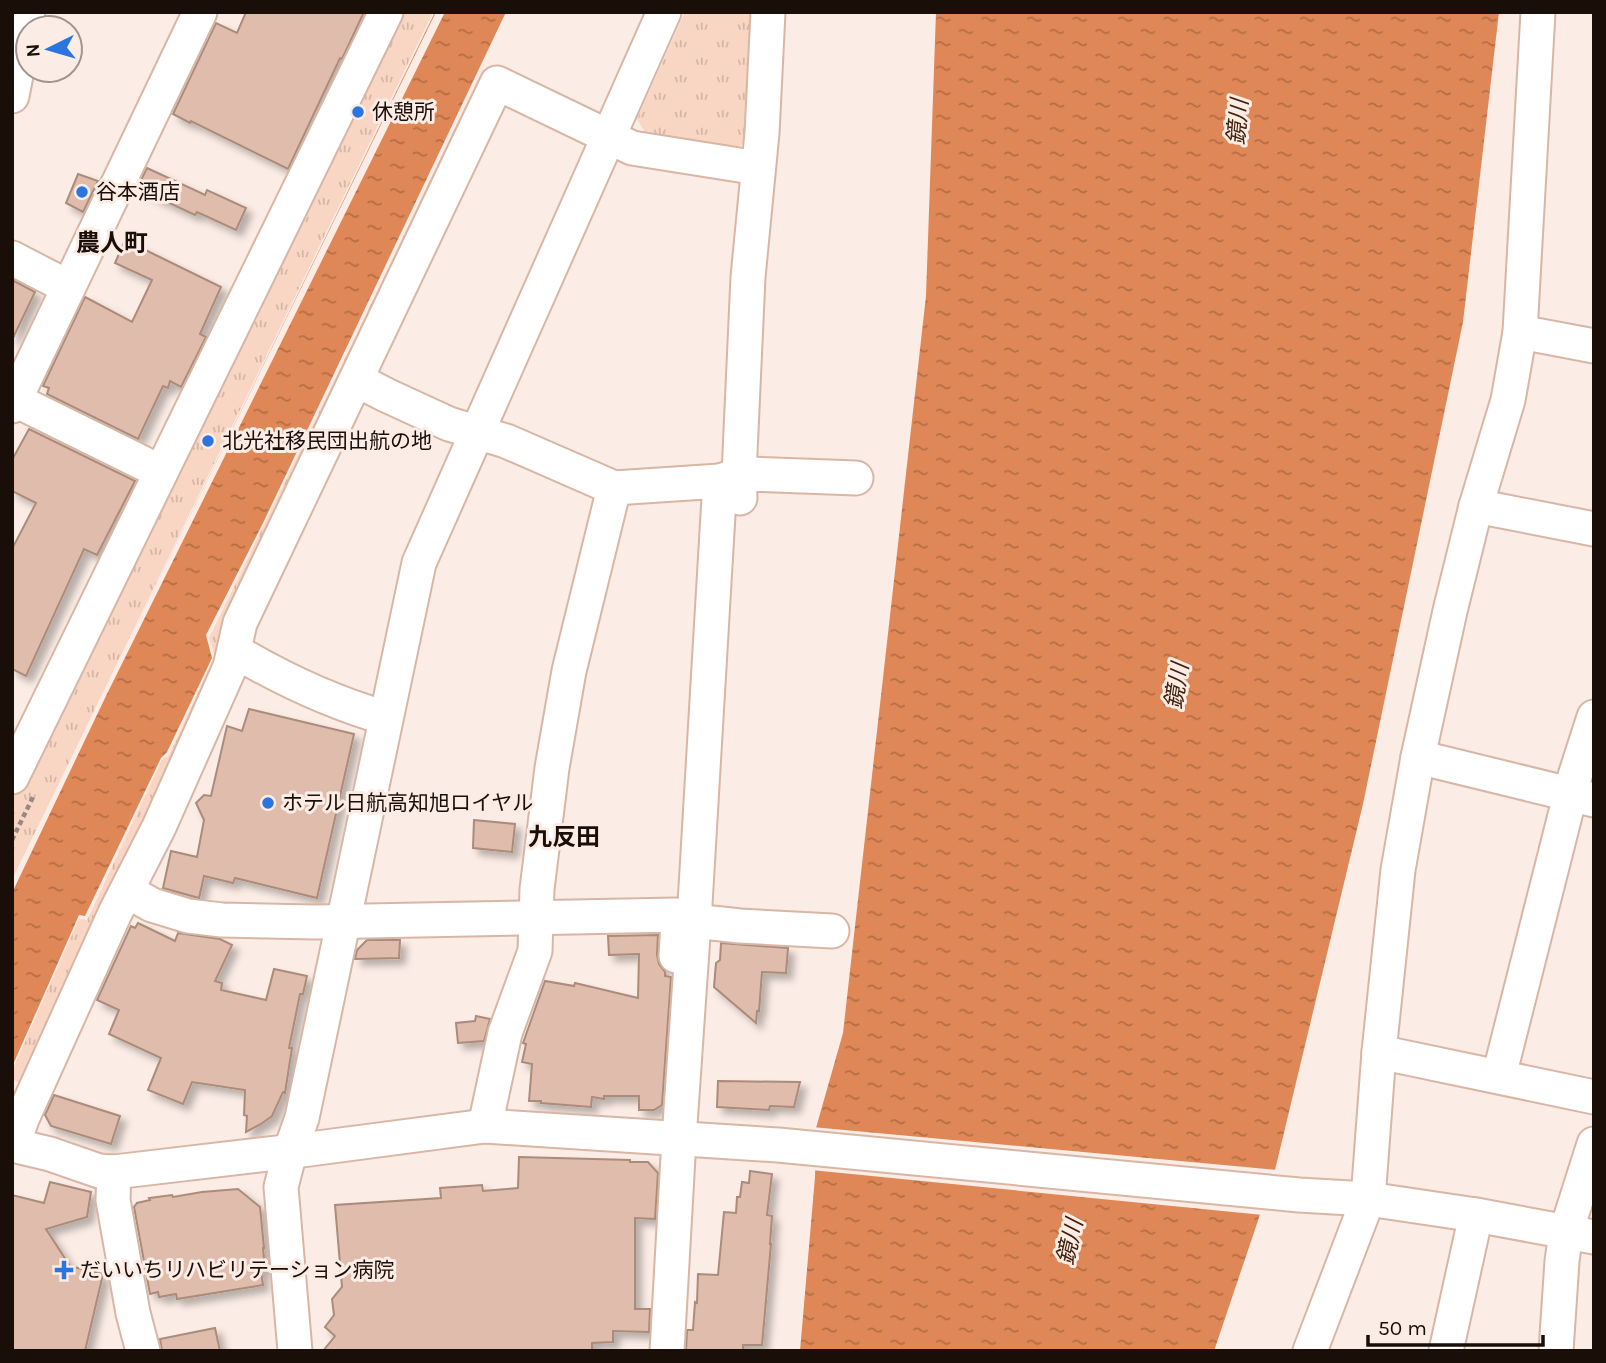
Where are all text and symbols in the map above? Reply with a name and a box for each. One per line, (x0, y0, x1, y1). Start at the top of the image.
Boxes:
north arrow (14, 14, 84, 84)
text: N (22, 43, 45, 58)
water label: 鏡川 (1223, 95, 1254, 146)
place label: 休憩所 (372, 100, 435, 124)
marker: 休憩所 (350, 104, 366, 120)
place label: 谷本酒店 (96, 180, 180, 204)
marker: 谷本酒店 (74, 184, 90, 200)
district label: 農人町 (76, 229, 148, 257)
place label: 北光社移民団出航の地 (222, 429, 432, 453)
marker: 北光社移民団出航の地 (200, 433, 216, 449)
water label: 鏡川 (1160, 658, 1194, 711)
place label: ホテル日航高知旭ロイヤル (282, 791, 533, 815)
marker: ホテル日航高知旭ロイヤル (260, 795, 276, 811)
district label: 九反田 (528, 823, 600, 851)
water label: 鏡川 (1052, 1214, 1089, 1267)
place label: だいいちリハビリテーション病院 (80, 1258, 395, 1282)
marker: だいいちリハビリテーション病院 (54, 1260, 74, 1280)
scale bar (1368, 1304, 1543, 1348)
text: 50 m (1378, 1316, 1427, 1340)

